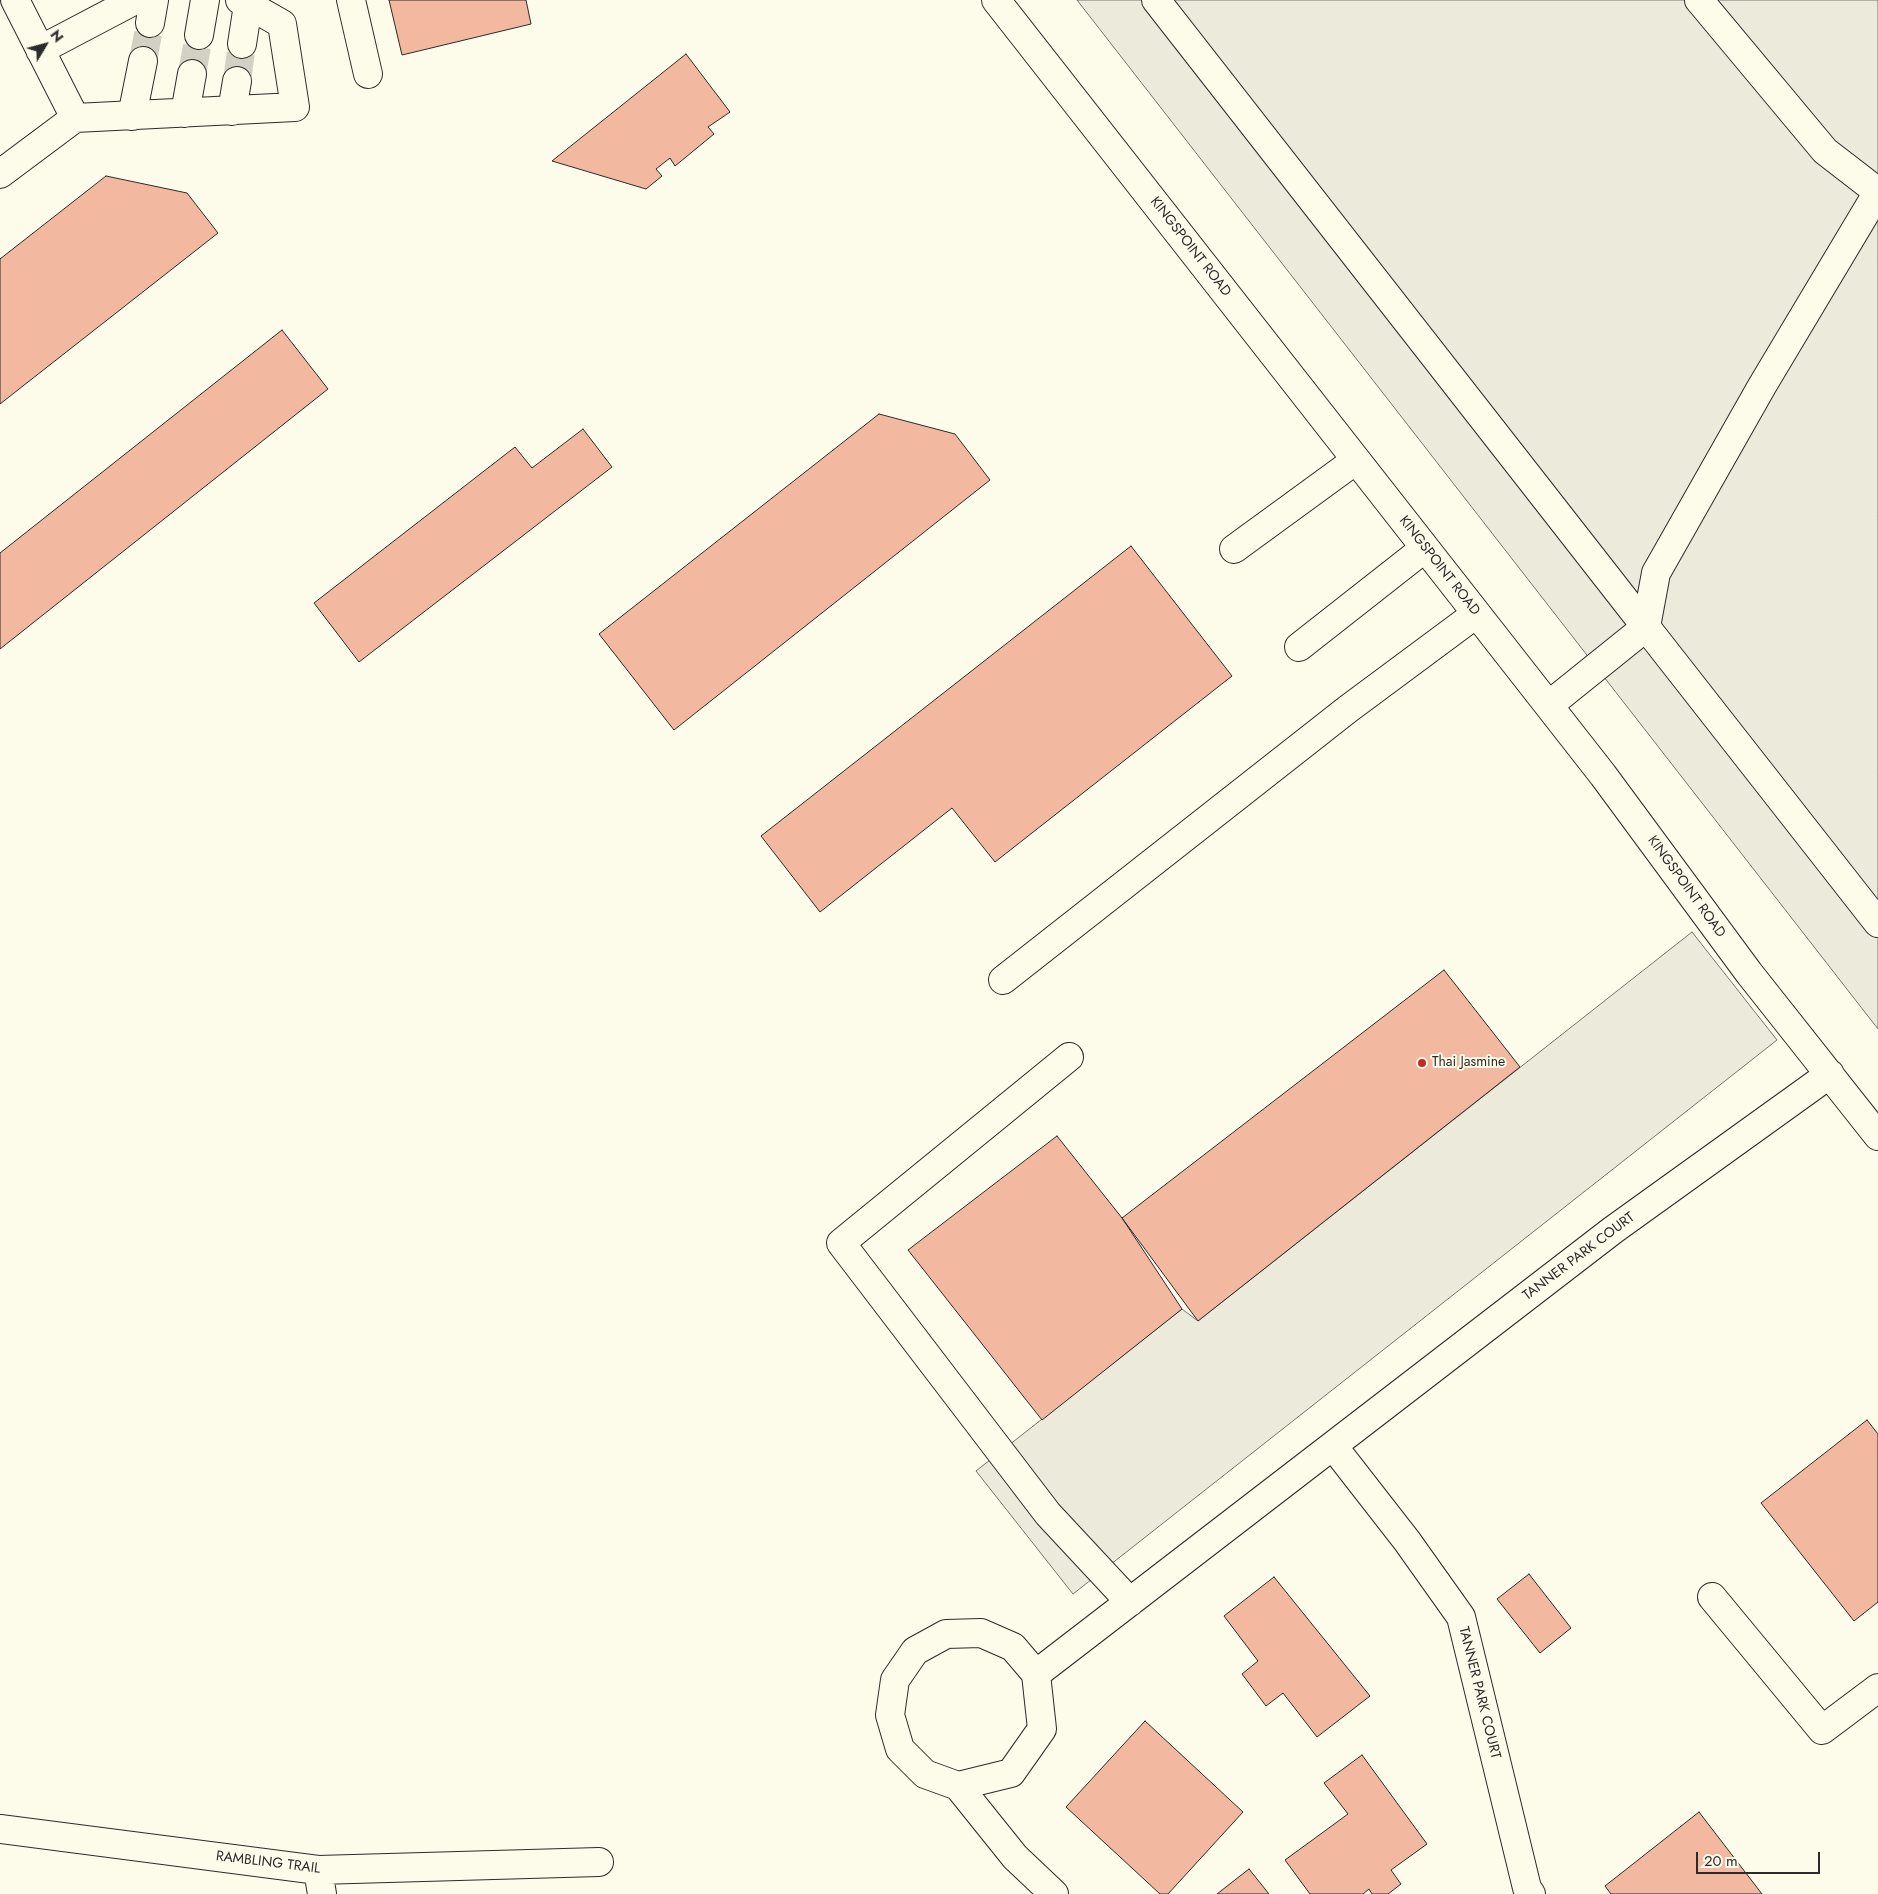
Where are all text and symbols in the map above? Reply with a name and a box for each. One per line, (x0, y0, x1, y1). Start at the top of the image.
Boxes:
north arrow (20, 20, 70, 70)
text: N (46, 26, 68, 46)
street label: KINGSPOINT ROAD (1146, 194, 1234, 300)
street label: KINGSPOINT ROAD (1395, 513, 1483, 619)
street label: KINGSPOINT ROAD (1643, 833, 1729, 941)
place label: Thai Jasmine (1432, 1055, 1505, 1071)
marker: Thai Jasmine (1416, 1057, 1428, 1069)
street label: TANNER PARK COURT (1520, 1210, 1638, 1304)
street label: TANNER PARK COURT (1454, 1625, 1504, 1761)
scale bar (1698, 1842, 1822, 1874)
street label: RAMBLING TRAIL (215, 1848, 321, 1878)
text: 20 m (1704, 1850, 1738, 1872)

